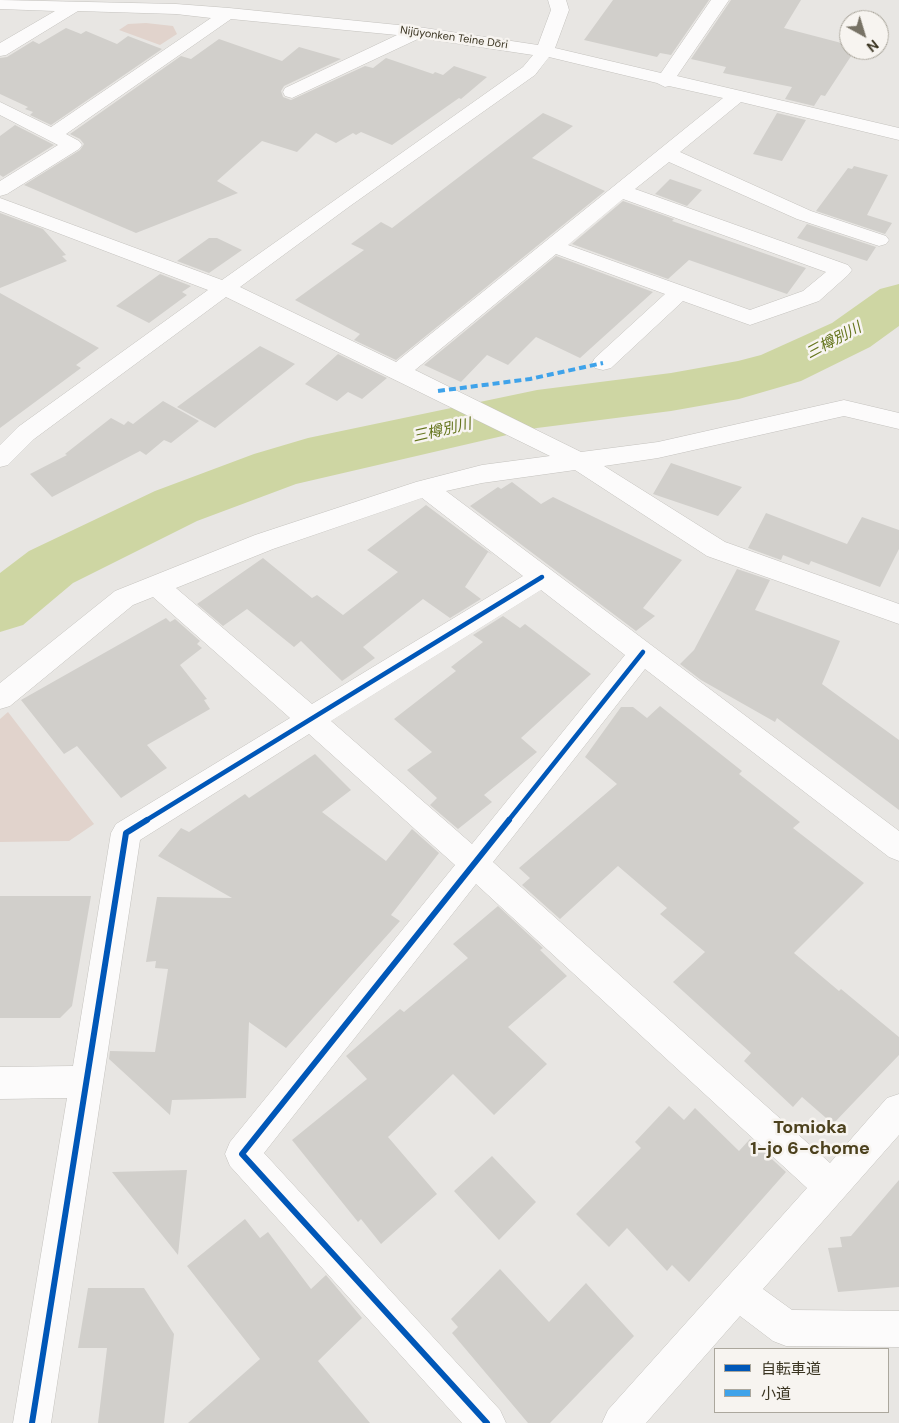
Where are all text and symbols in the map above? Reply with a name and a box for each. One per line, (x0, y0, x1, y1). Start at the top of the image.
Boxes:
north arrow (839, 10, 889, 60)
street label: Nijūyonken Teine Dōri (399, 24, 509, 52)
text: N (863, 36, 882, 56)
water label: 三樽別川 (803, 319, 865, 363)
water label: 三樽別川 (411, 415, 473, 447)
district label: Tomioka 1-jo 6-chome (750, 1117, 870, 1160)
legend (714, 1348, 889, 1413)
text: 自転車道 (761, 1359, 821, 1379)
text: 小道 (761, 1384, 791, 1404)

